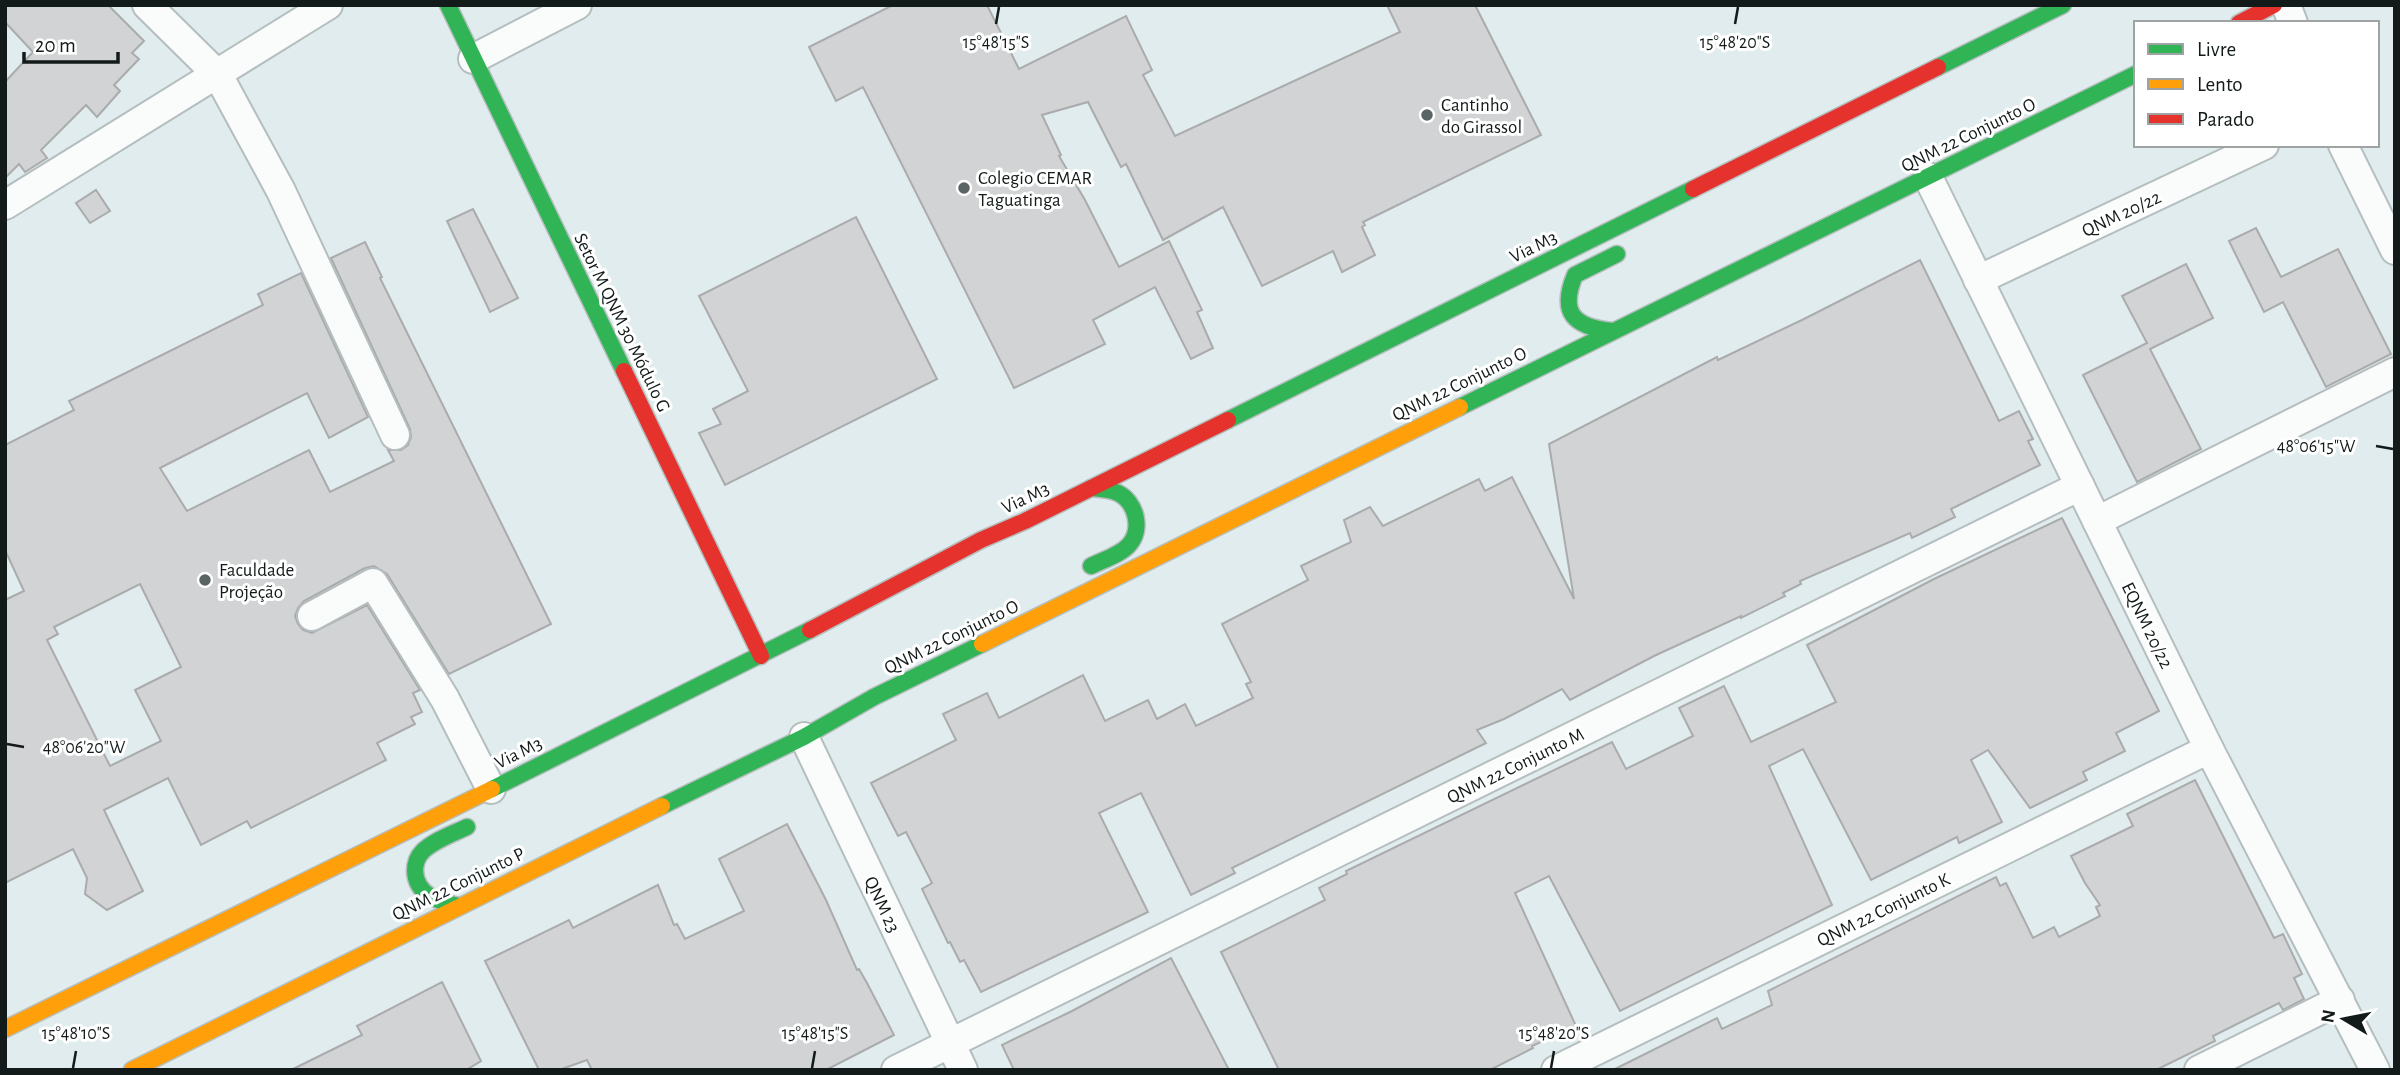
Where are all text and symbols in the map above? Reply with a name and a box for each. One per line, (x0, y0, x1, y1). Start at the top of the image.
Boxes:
scale bar (24, 21, 119, 65)
legend (2134, 21, 2379, 147)
text: 15°48'15"S (963, 34, 1029, 52)
text: 15°48'20"S (1700, 34, 1770, 52)
text: 20 m (35, 35, 76, 56)
text: Livre (2197, 39, 2236, 60)
text: Lento (2197, 74, 2243, 95)
street label: QNM 22 Conjunto O (1899, 95, 2039, 176)
place label: Cantinho do Girassol (1441, 96, 1522, 137)
marker: Cantinho do Girassol (1419, 107, 1435, 123)
text: Parado (2197, 109, 2254, 130)
place label: Colegio CEMAR Taguatinga (978, 169, 1092, 210)
marker: Colegio CEMAR Taguatinga (956, 180, 972, 196)
street label: QNM 20/22 (2079, 188, 2164, 241)
street label: Via M3 (1507, 228, 1560, 267)
street label: Setor M QNM 30 Módulo G (570, 230, 673, 415)
street label: QNM 22 Conjunto O (1390, 344, 1530, 425)
text: 48°06'15"W (2277, 438, 2355, 456)
street label: Via M3 (999, 479, 1052, 518)
place label: Faculdade Projeção (219, 561, 294, 602)
marker: Faculdade Projeção (197, 572, 213, 588)
street label: EQNM 20/22 (2118, 579, 2176, 672)
street label: QNM 22 Conjunto O (882, 597, 1022, 678)
street label: QNM 22 Conjunto M (1444, 725, 1587, 808)
street label: Via M3 (492, 734, 545, 773)
text: 48°06'20"W (43, 739, 125, 757)
street label: QNM 22 Conjunto P (390, 844, 528, 925)
street label: QNM 22 Conjunto K (1814, 870, 1954, 951)
street label: QNM 23 (860, 874, 903, 936)
north arrow (2309, 984, 2379, 1054)
text: N (2318, 1008, 2339, 1024)
text: 15°48'10"S (42, 1025, 110, 1043)
text: 15°48'15"S (782, 1025, 848, 1043)
text: 15°48'20"S (1519, 1025, 1589, 1043)

